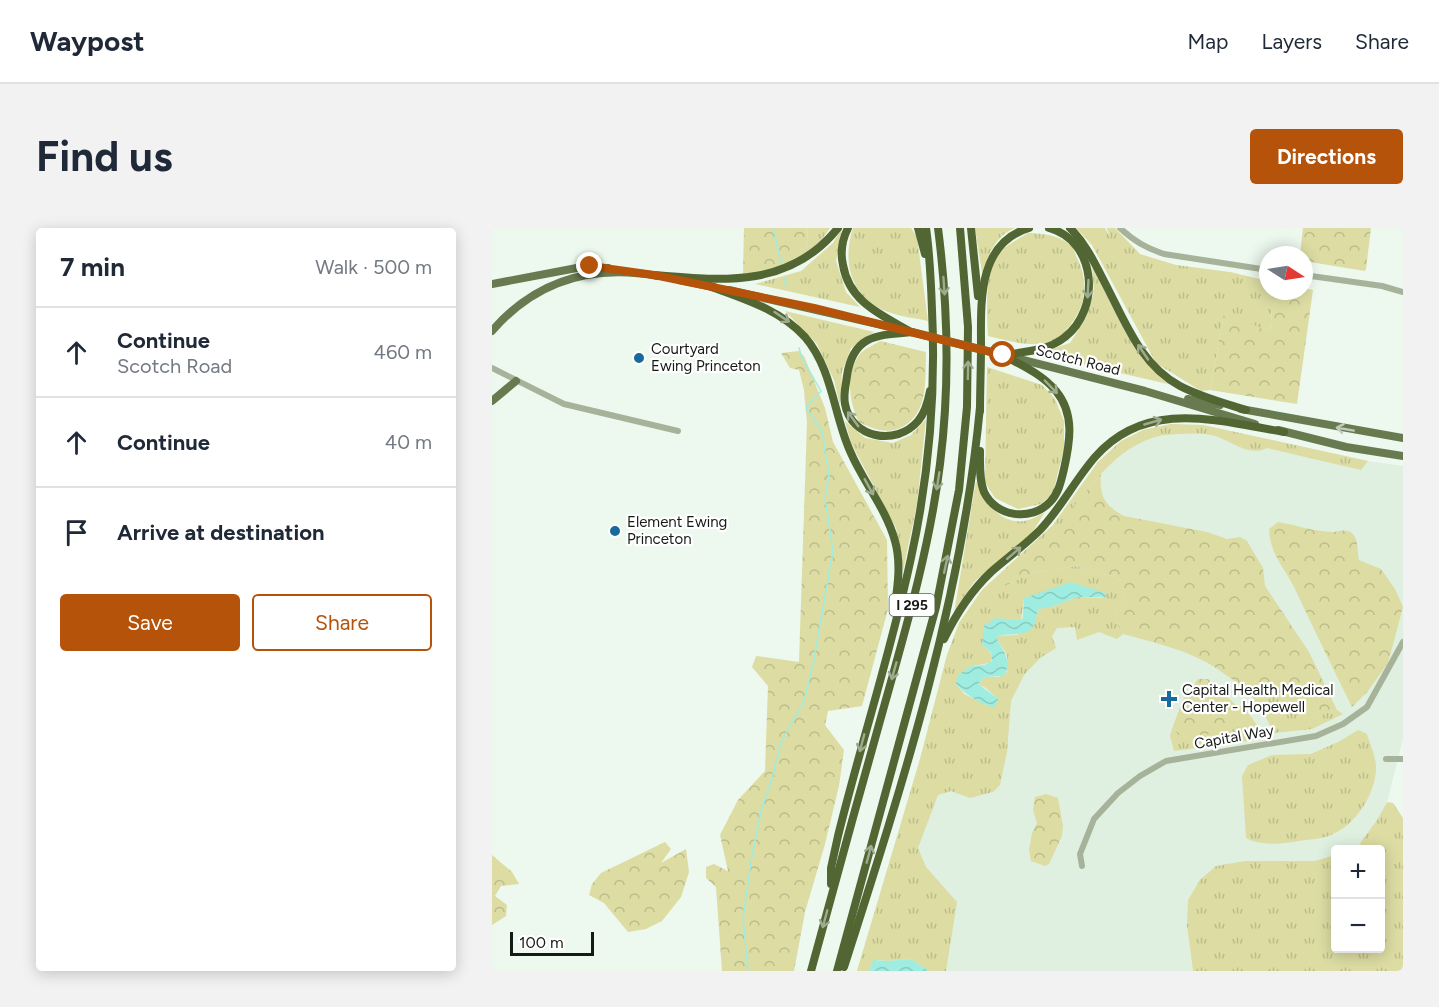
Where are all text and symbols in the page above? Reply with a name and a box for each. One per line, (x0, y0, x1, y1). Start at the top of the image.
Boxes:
text: Waypost (30, 24, 144, 58)
text: Map (1188, 29, 1228, 54)
text: Layers (1261, 29, 1322, 54)
text: Share (1355, 29, 1409, 54)
button: Directions (1250, 129, 1403, 184)
text: Find us (36, 131, 173, 182)
north arrow (1259, 246, 1313, 300)
text: 7 min (60, 251, 125, 283)
route end (576, 252, 602, 278)
text: Walk · 500 m (315, 255, 432, 279)
one-way arrow (939, 276, 950, 296)
one-way arrow (1083, 279, 1094, 299)
one-way arrow (773, 311, 790, 323)
text: Continue (117, 327, 210, 354)
icon: ahead (60, 336, 93, 369)
text: 460 m (373, 340, 432, 364)
place label: Courtyard Ewing Princeton (651, 340, 761, 375)
route start (989, 341, 1015, 367)
street label: Scotch Road (1034, 341, 1122, 379)
one-way arrow (1137, 344, 1149, 360)
marker: Courtyard Ewing Princeton (632, 351, 646, 365)
text: Scotch Road (117, 354, 232, 378)
one-way arrow (962, 361, 973, 381)
one-way arrow (1043, 379, 1058, 394)
one-way arrow (847, 411, 860, 427)
one-way arrow (1143, 416, 1162, 427)
one-way arrow (1336, 423, 1356, 434)
icon: ahead (60, 426, 93, 459)
text: Continue (117, 429, 210, 456)
text: 40 m (385, 430, 432, 454)
one-way arrow (932, 470, 943, 490)
one-way arrow (863, 478, 875, 495)
place label: Element Ewing Princeton (627, 513, 727, 548)
icon: arrive (60, 516, 93, 549)
text: Arrive at destination (117, 519, 325, 546)
marker: Element Ewing Princeton (608, 524, 622, 538)
one-way arrow (1006, 546, 1021, 560)
one-way arrow (941, 555, 952, 574)
button: Save (60, 594, 240, 651)
button: Share (252, 594, 432, 651)
road number: I 295 (890, 594, 934, 616)
one-way arrow (888, 661, 899, 680)
place label: Capital Health Medical Center - Hopewell (1182, 681, 1333, 716)
marker: Capital Health Medical Center - Hopewell (1160, 690, 1178, 708)
street label: Capital Way (1193, 721, 1275, 753)
one-way arrow (856, 733, 868, 752)
one-way arrow (864, 845, 875, 864)
map controls (1331, 845, 1385, 953)
button: + (1331, 845, 1385, 899)
button: − (1331, 899, 1385, 953)
one-way arrow (819, 909, 830, 928)
scale bar (510, 929, 594, 956)
text: 100 m (519, 933, 564, 952)

